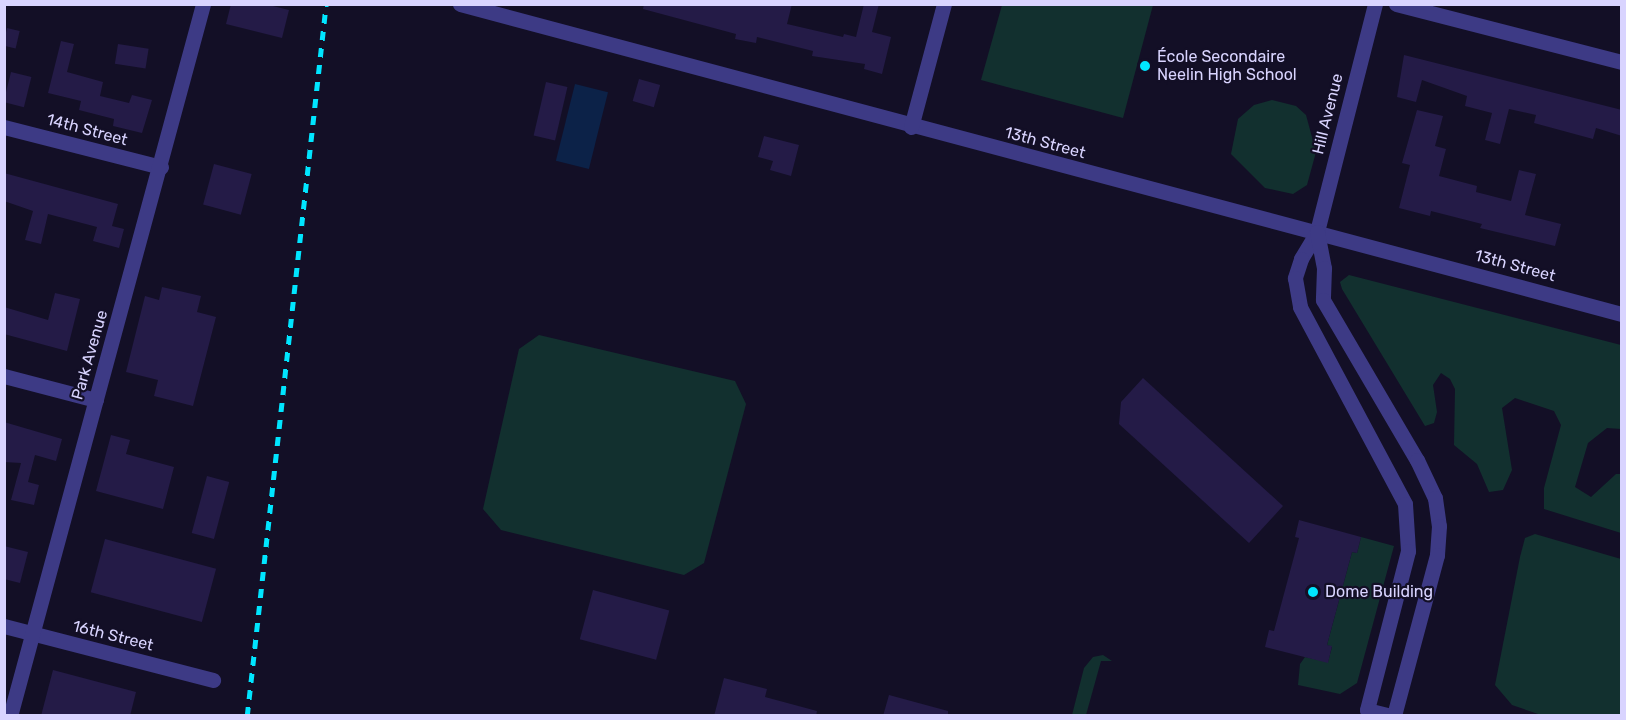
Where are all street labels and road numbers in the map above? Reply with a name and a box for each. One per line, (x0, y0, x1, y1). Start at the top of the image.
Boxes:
street label: Hill Avenue (1309, 71, 1347, 157)
street label: 14th Street (44, 110, 130, 150)
street label: 13th Street (1003, 123, 1087, 163)
street label: 13th Street (1473, 246, 1557, 286)
street label: Park Avenue (68, 308, 112, 402)
street label: 16th Street (71, 617, 155, 655)

